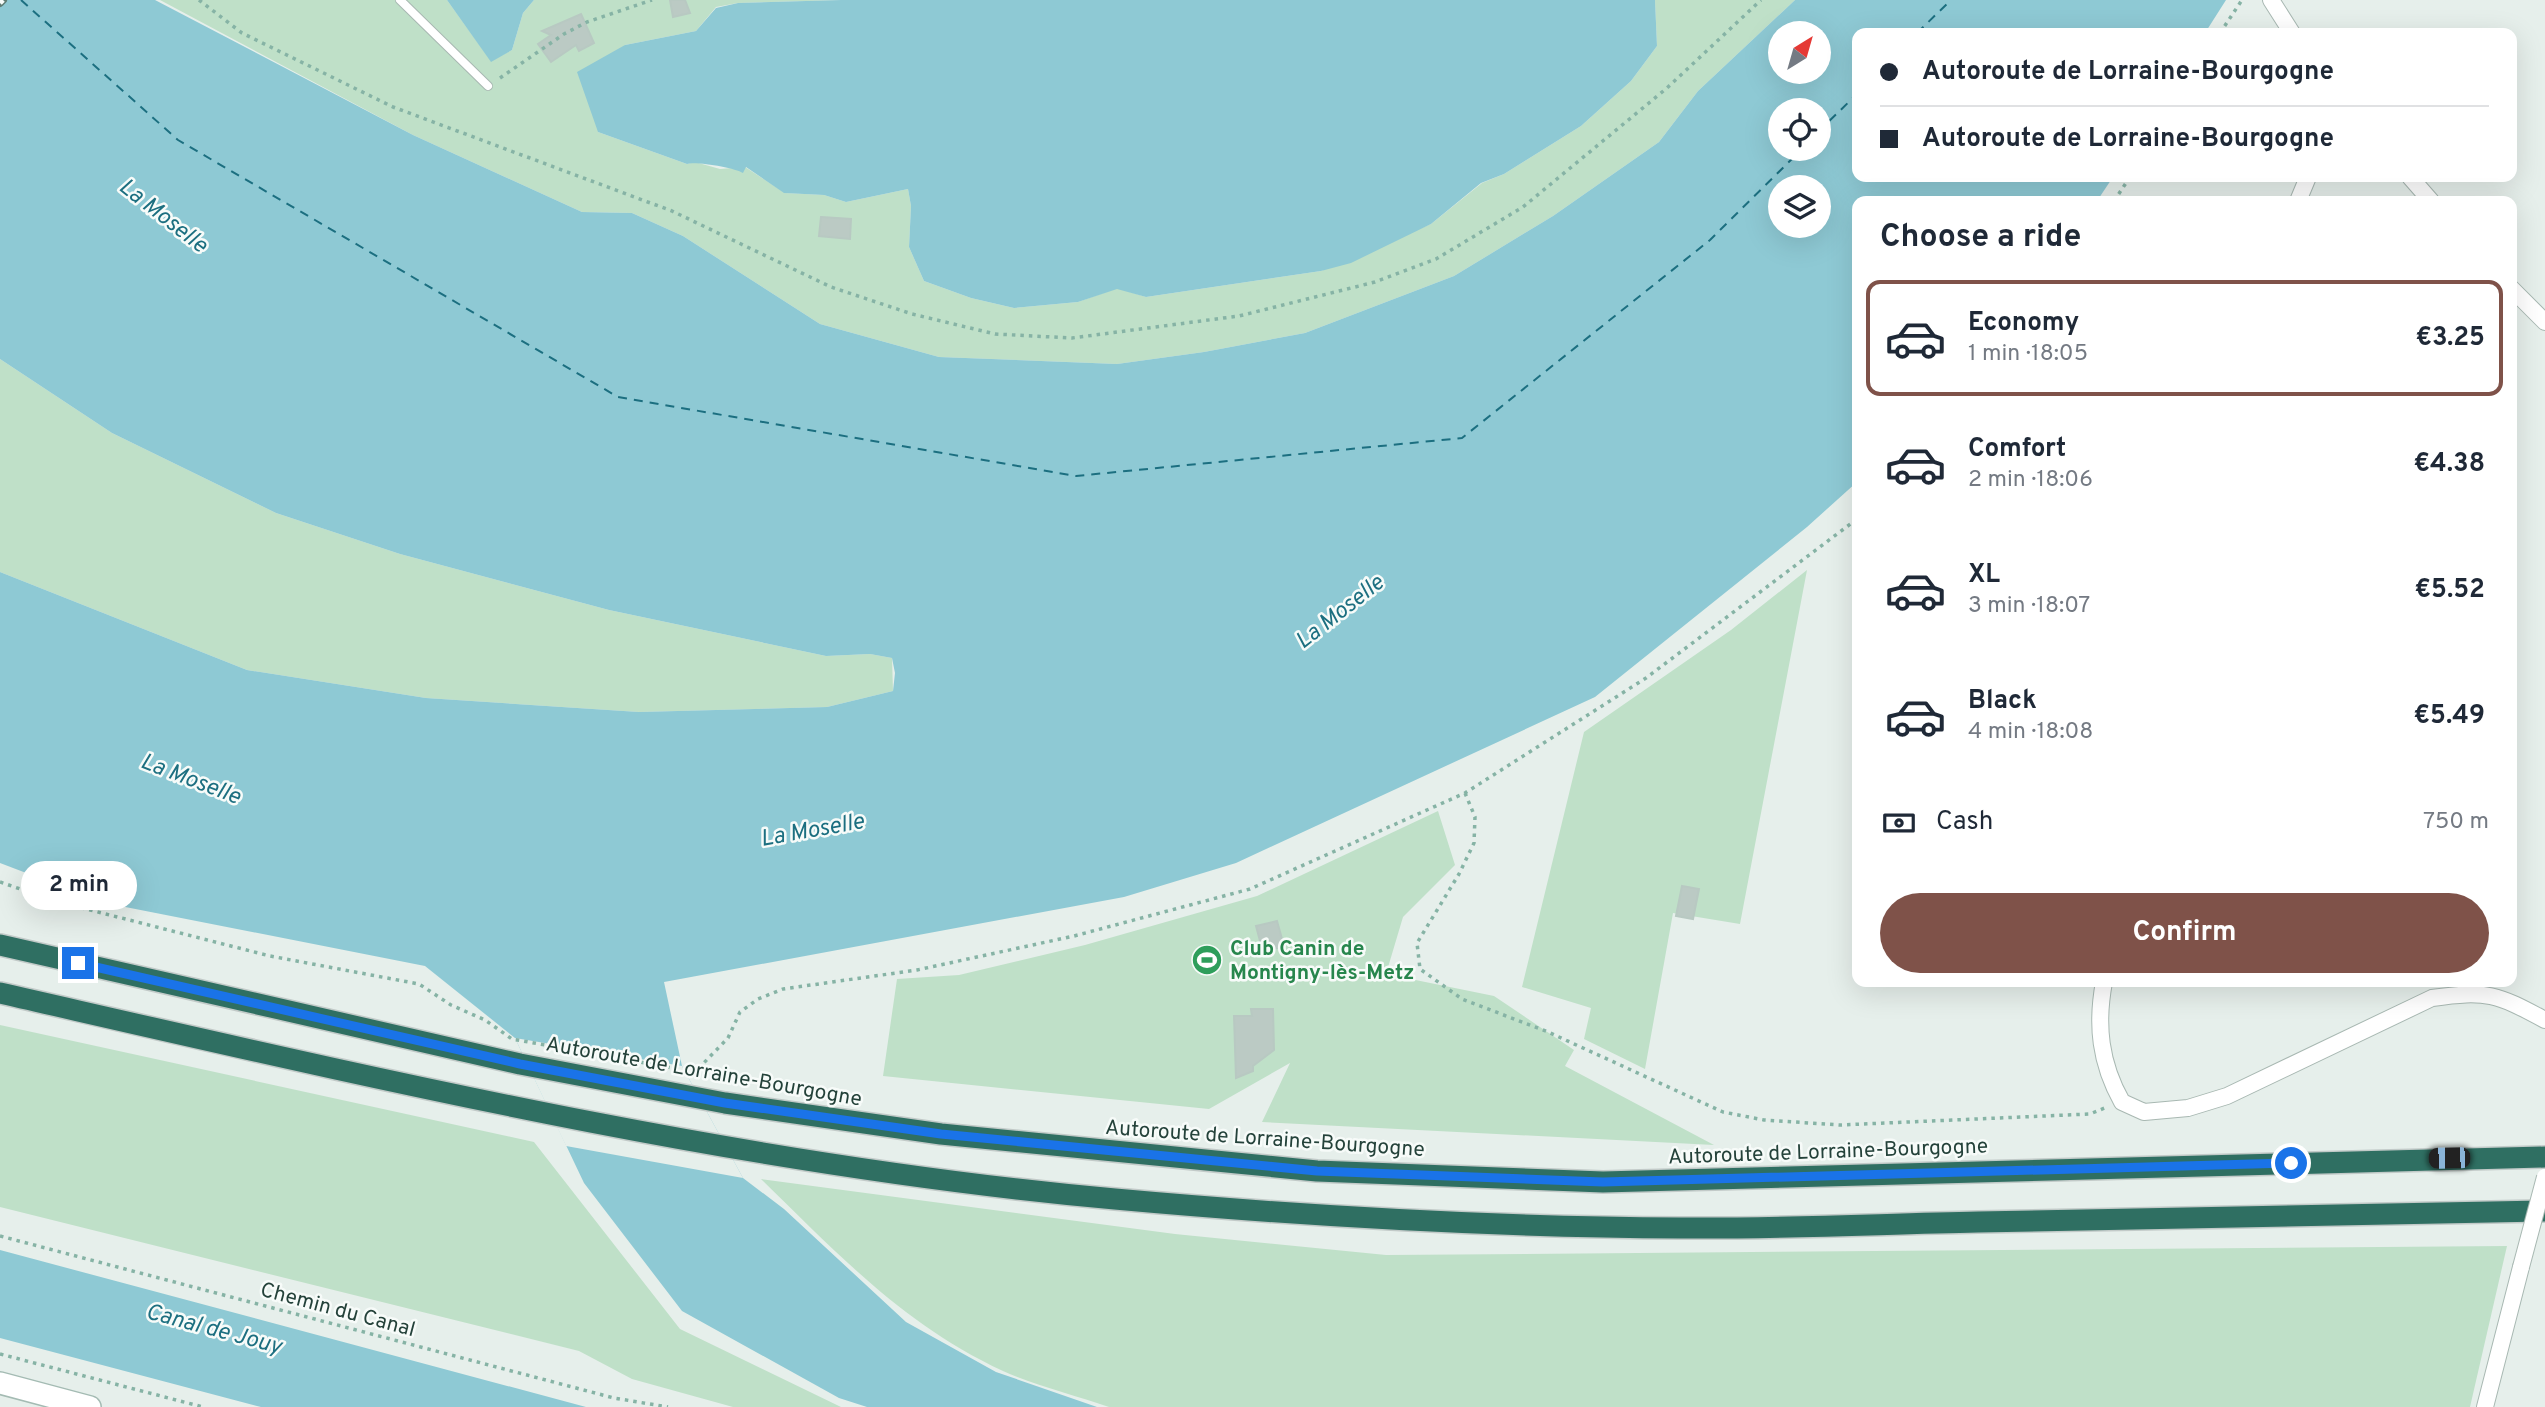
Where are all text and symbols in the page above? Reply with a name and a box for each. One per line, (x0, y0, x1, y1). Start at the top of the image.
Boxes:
north arrow (1768, 21, 1830, 84)
map controls (1768, 21, 1831, 238)
text: Autoroute de Lorraine-Bourgogne (1922, 56, 2334, 89)
button: locate (1768, 98, 1831, 161)
text: Autoroute de Lorraine-Bourgogne (1922, 123, 2334, 156)
water label: La Moselle (112, 173, 214, 261)
button: layers (1768, 175, 1831, 238)
text: Choose a ride (1880, 218, 2081, 258)
icon: car (1884, 307, 1947, 370)
text: Economy (1968, 307, 2079, 340)
text: €3.25 (2415, 322, 2485, 355)
text: 1 min · 18:05 (1968, 340, 2088, 369)
icon: car (1884, 433, 1947, 496)
text: Comfort (1968, 433, 2066, 466)
text: €4.38 (2414, 448, 2485, 481)
text: 2 min · 18:06 (1968, 466, 2093, 495)
icon: car (1884, 559, 1947, 622)
text: XL (1968, 559, 2000, 592)
water label: La Moselle (1290, 569, 1392, 657)
text: €5.52 (2414, 574, 2485, 607)
text: 3 min · 18:07 (1968, 592, 2090, 621)
icon: car (1884, 685, 1947, 748)
text: Black (1968, 685, 2037, 718)
text: €5.49 (2414, 700, 2485, 733)
text: 4 min · 18:08 (1968, 718, 2093, 747)
water label: La Moselle (136, 748, 245, 813)
icon: cash (1880, 804, 1918, 842)
text: Cash (1936, 806, 1993, 839)
water label: La Moselle (758, 808, 868, 855)
text: 750 m (2423, 808, 2489, 837)
callout: 2 min (20, 862, 136, 911)
text: 2 min (49, 871, 109, 900)
button: Confirm (1880, 893, 2489, 973)
place label: Club Canin de Montigny-lès-Metz (1230, 936, 1414, 987)
sports icon: Club Canin de Montigny-lès-Metz (1190, 943, 1224, 977)
route end (62, 947, 94, 979)
street label: Autoroute de Lorraine-Bourgogne (544, 1031, 864, 1114)
street label: Autoroute de Lorraine-Bourgogne (1104, 1115, 1426, 1164)
street label: Autoroute de Lorraine-Bourgogne (1668, 1133, 1989, 1172)
route start (2275, 1147, 2307, 1179)
car (2428, 1147, 2471, 1169)
street label: Chemin du Canal (257, 1277, 418, 1344)
water label: Canal de Jouy (142, 1298, 287, 1363)

